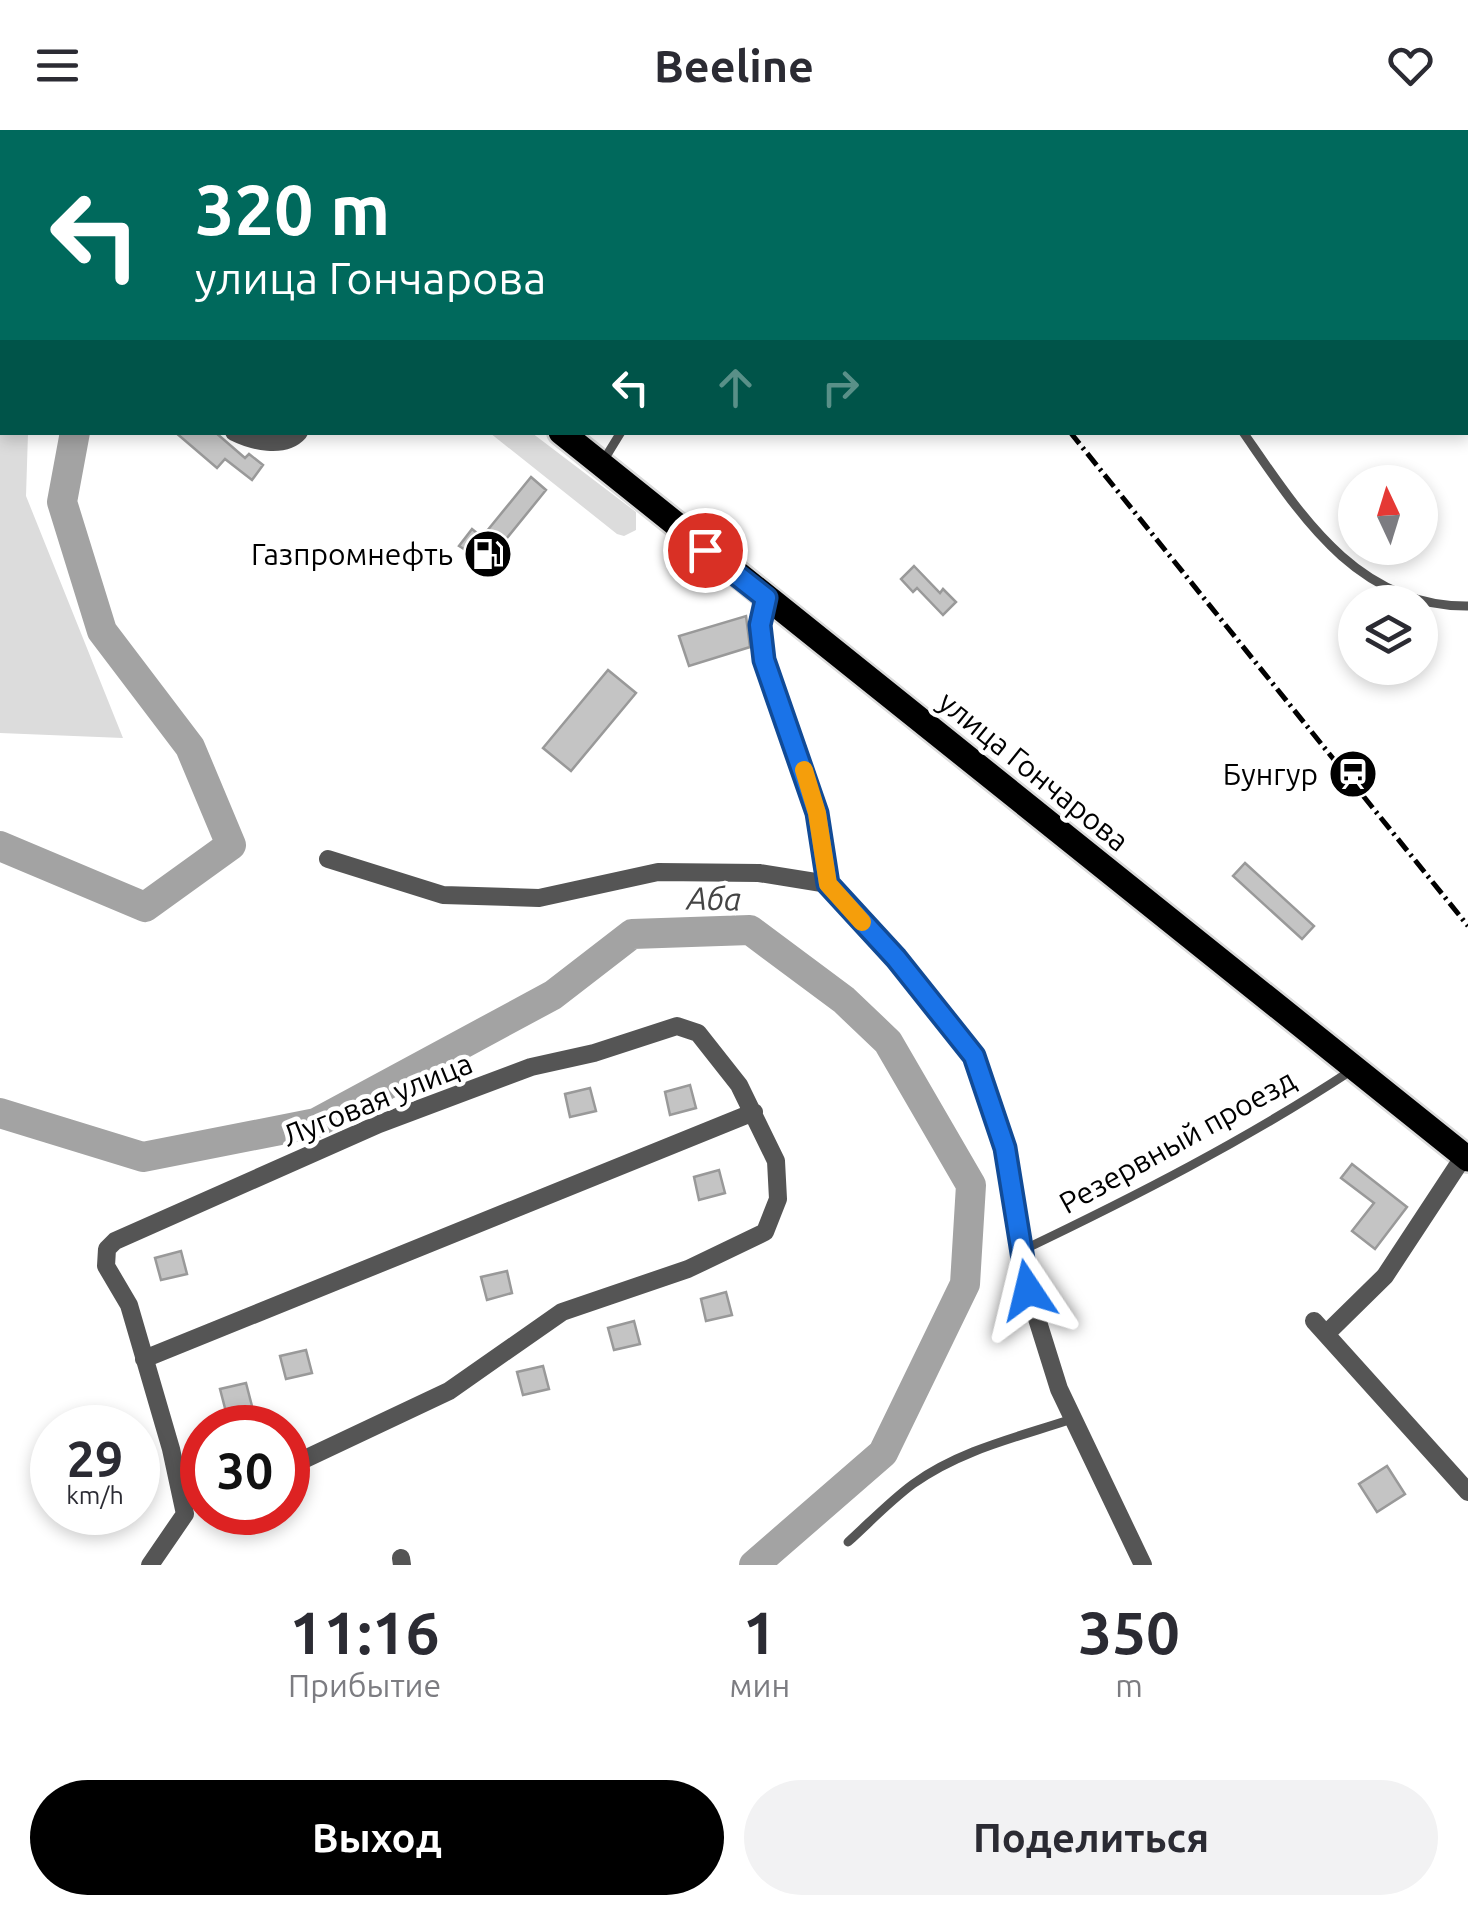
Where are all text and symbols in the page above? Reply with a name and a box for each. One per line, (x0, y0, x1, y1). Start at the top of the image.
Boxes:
icon: menu (30, 38, 85, 93)
icon: heart (1383, 38, 1438, 93)
text: Beeline (654, 40, 814, 91)
icon: left (30, 170, 160, 300)
text: 320 m (195, 170, 390, 248)
text: улица Гончарова (195, 252, 546, 303)
icon: left (603, 360, 658, 415)
icon: ahead (708, 360, 763, 415)
icon: right (813, 360, 868, 415)
north arrow (1338, 465, 1438, 565)
map controls (1338, 465, 1438, 685)
pin (663, 508, 748, 593)
icon: arrive (678, 523, 733, 578)
fuel station icon: Газпромнефть (462, 528, 514, 580)
place label: Газпромнефть (251, 537, 453, 571)
button: layers (1338, 585, 1438, 685)
street label: улица Гончарова (932, 684, 1136, 858)
station icon: Бунгур (1327, 748, 1379, 800)
place label: Бунгур (1223, 757, 1318, 791)
water label: Аба (684, 879, 742, 916)
street label: Луговая улица (277, 1045, 477, 1153)
street label: Резервный проезд (1053, 1062, 1301, 1220)
position arrow (976, 1238, 1080, 1342)
speed limit sign: 30 (180, 1405, 310, 1535)
text: 29 (67, 1430, 123, 1486)
text: km/h (66, 1481, 124, 1509)
text: 11:16 (290, 1598, 440, 1665)
text: 1 (743, 1598, 777, 1665)
text: 350 (1078, 1598, 1180, 1665)
text: Прибытие (288, 1667, 441, 1703)
text: мин (729, 1667, 790, 1703)
text: m (1115, 1667, 1143, 1703)
button: Выход (30, 1780, 724, 1895)
button: Поделиться (744, 1780, 1438, 1895)

